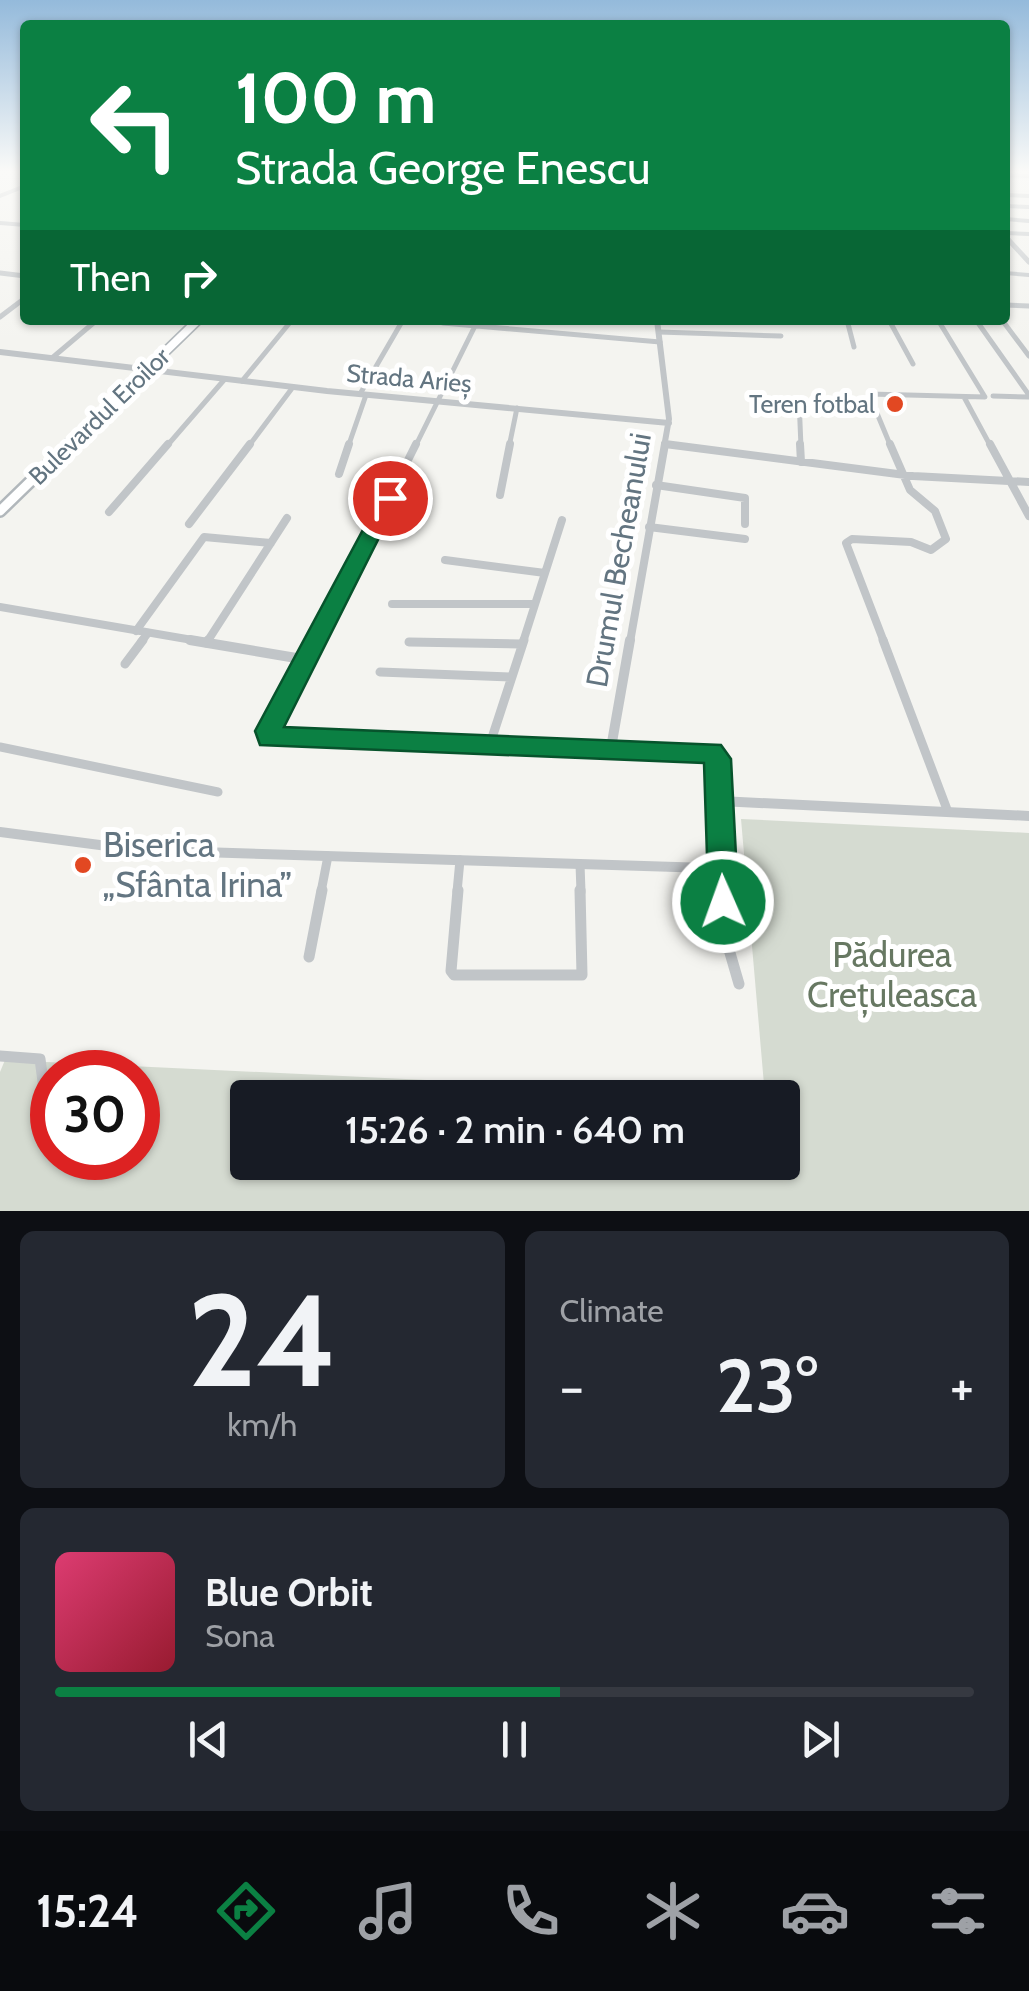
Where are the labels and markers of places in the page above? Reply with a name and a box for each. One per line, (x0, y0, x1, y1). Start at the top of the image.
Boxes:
place label: Teren fotbal (749, 389, 875, 419)
marker: Teren fotbal (884, 393, 906, 415)
pin (348, 456, 433, 541)
place label: Biserica „Sfânta Irina” (103, 823, 292, 906)
marker: Biserica „Sfânta Irina” (72, 854, 94, 876)

